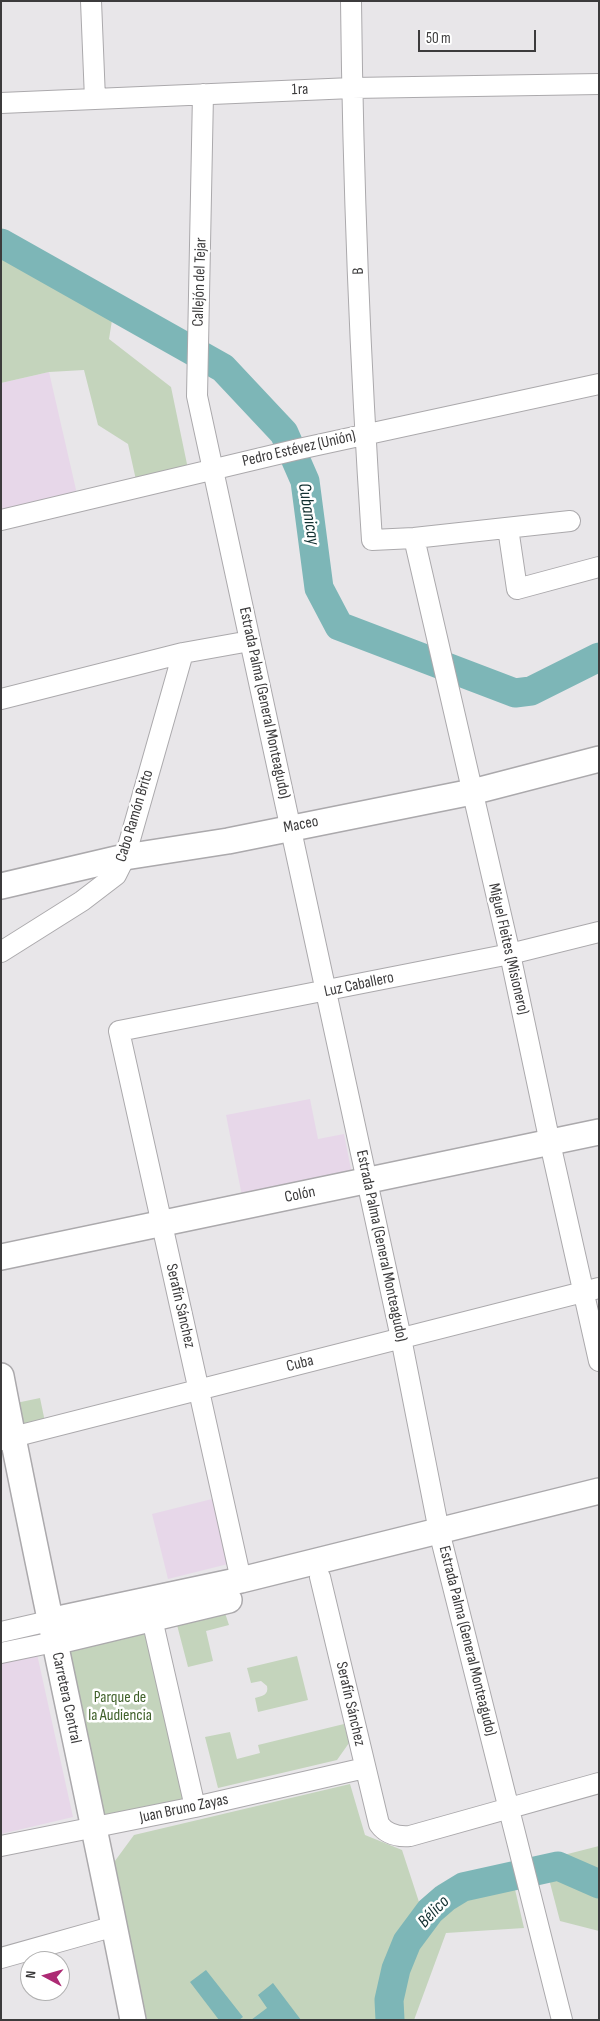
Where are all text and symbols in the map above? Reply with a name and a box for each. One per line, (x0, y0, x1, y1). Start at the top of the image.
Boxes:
scale bar (420, 20, 538, 52)
text: 50 m (426, 29, 451, 48)
street label: 1ra (291, 80, 309, 100)
street label: Callejón del Tejar (189, 237, 211, 327)
street label: B (349, 267, 369, 275)
street label: Pedro Estévez (Unión) (240, 427, 358, 471)
water label: Cubanicay (292, 481, 324, 547)
street label: Estrada Palma (General Monteagudo) (234, 606, 294, 800)
street label: Cabo Ramón Brito (112, 768, 158, 864)
street label: Maceo (282, 812, 320, 838)
street label: Miguel Fleites (Misionero) (484, 881, 532, 1017)
street label: Luz Caballero (322, 968, 396, 1002)
street label: Estrada Palma (General Monteagudo) (351, 1149, 411, 1343)
street label: Colón (283, 1182, 317, 1208)
street label: Serafín Sánchez (161, 1262, 199, 1350)
street label: Cuba (284, 1351, 316, 1377)
street label: Estrada Palma (General Monteagudo) (434, 1544, 500, 1738)
street label: Carretera Central (47, 1651, 85, 1745)
street label: Serafín Sánchez (331, 1660, 369, 1748)
park label: Parque de la Audiencia (88, 1688, 152, 1726)
street label: Juan Bruno Zayas (138, 1790, 230, 1828)
water label: Bélico (414, 1891, 454, 1933)
north arrow (20, 1951, 70, 2001)
text: N (22, 1970, 39, 1979)

